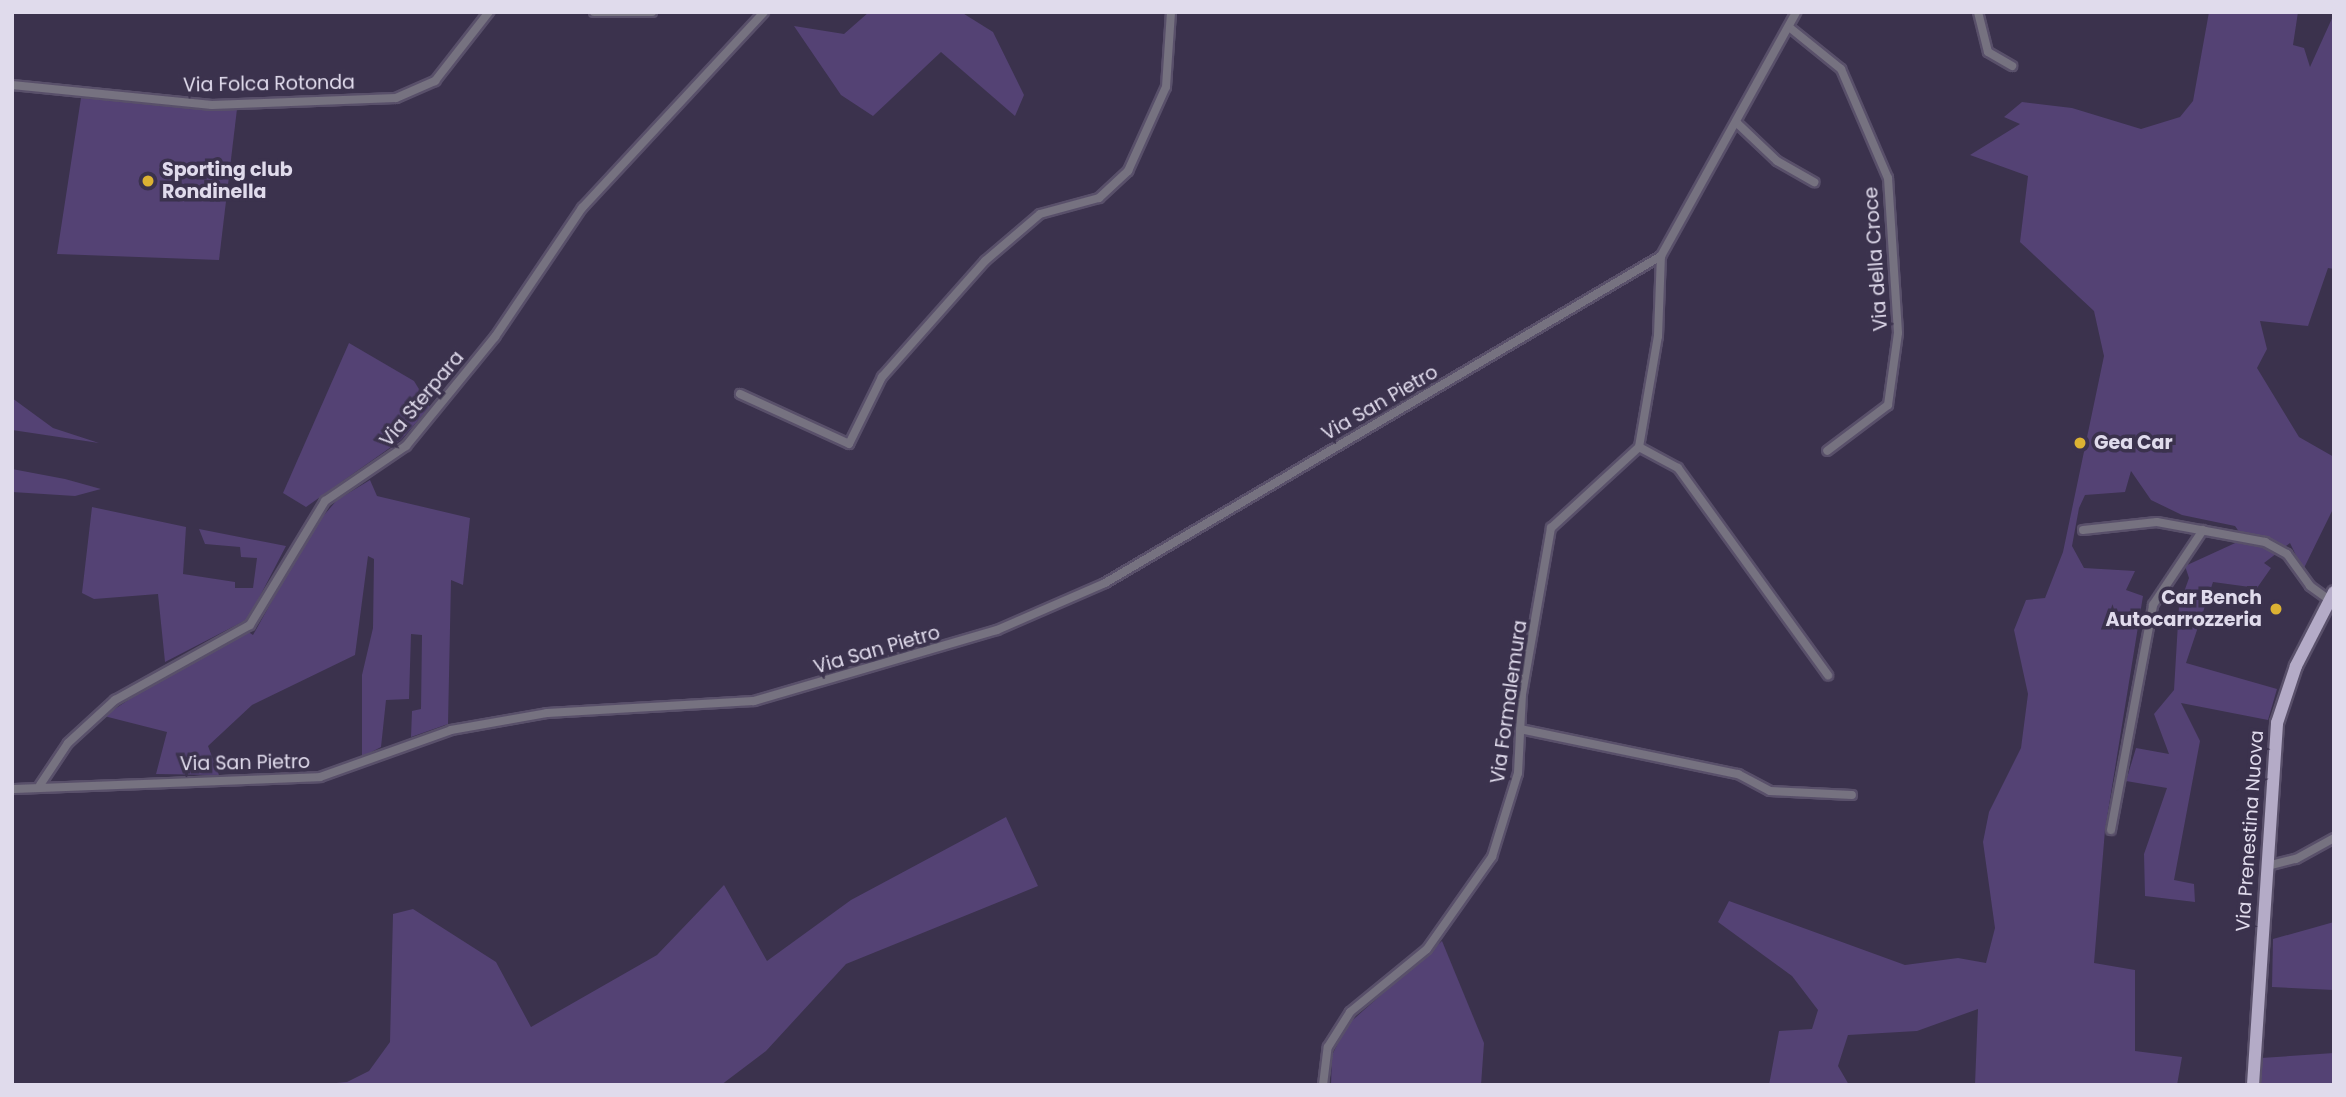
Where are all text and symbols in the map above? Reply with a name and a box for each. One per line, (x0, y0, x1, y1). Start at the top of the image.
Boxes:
street label: Via Folca Rotonda (183, 71, 355, 97)
place label: Sporting club Rondinella (162, 159, 293, 203)
marker: Sporting club Rondinella (140, 173, 156, 189)
street label: Via della Croce (1860, 186, 1892, 332)
street label: Via Sterpara (375, 346, 469, 452)
street label: Via San Pietro (1318, 361, 1442, 445)
place label: Gea Car (2094, 432, 2173, 454)
marker: Gea Car (2072, 435, 2088, 451)
place label: Car Bench Autocarrozzeria (2105, 587, 2262, 631)
marker: Car Bench Autocarrozzeria (2268, 601, 2284, 617)
street label: Via Formalemura (1486, 619, 1532, 785)
street label: Via San Pietro (811, 621, 943, 679)
street label: Via Prenestina Nuova (2232, 729, 2268, 933)
street label: Via San Pietro (180, 750, 310, 776)

